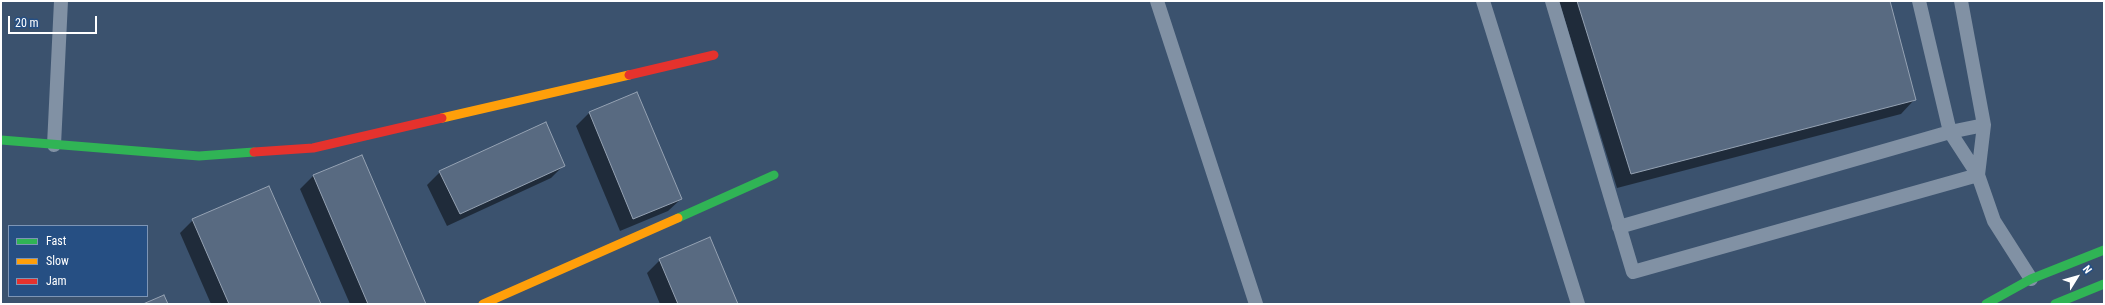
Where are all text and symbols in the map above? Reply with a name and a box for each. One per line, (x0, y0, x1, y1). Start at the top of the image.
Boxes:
scale bar (10, 8, 99, 34)
text: 20 m (15, 16, 39, 30)
legend (8, 225, 148, 297)
text: Fast (46, 234, 66, 248)
text: Slow (46, 254, 69, 268)
north arrow (2057, 257, 2097, 297)
text: N (2080, 263, 2094, 276)
text: Jam (46, 274, 67, 288)

